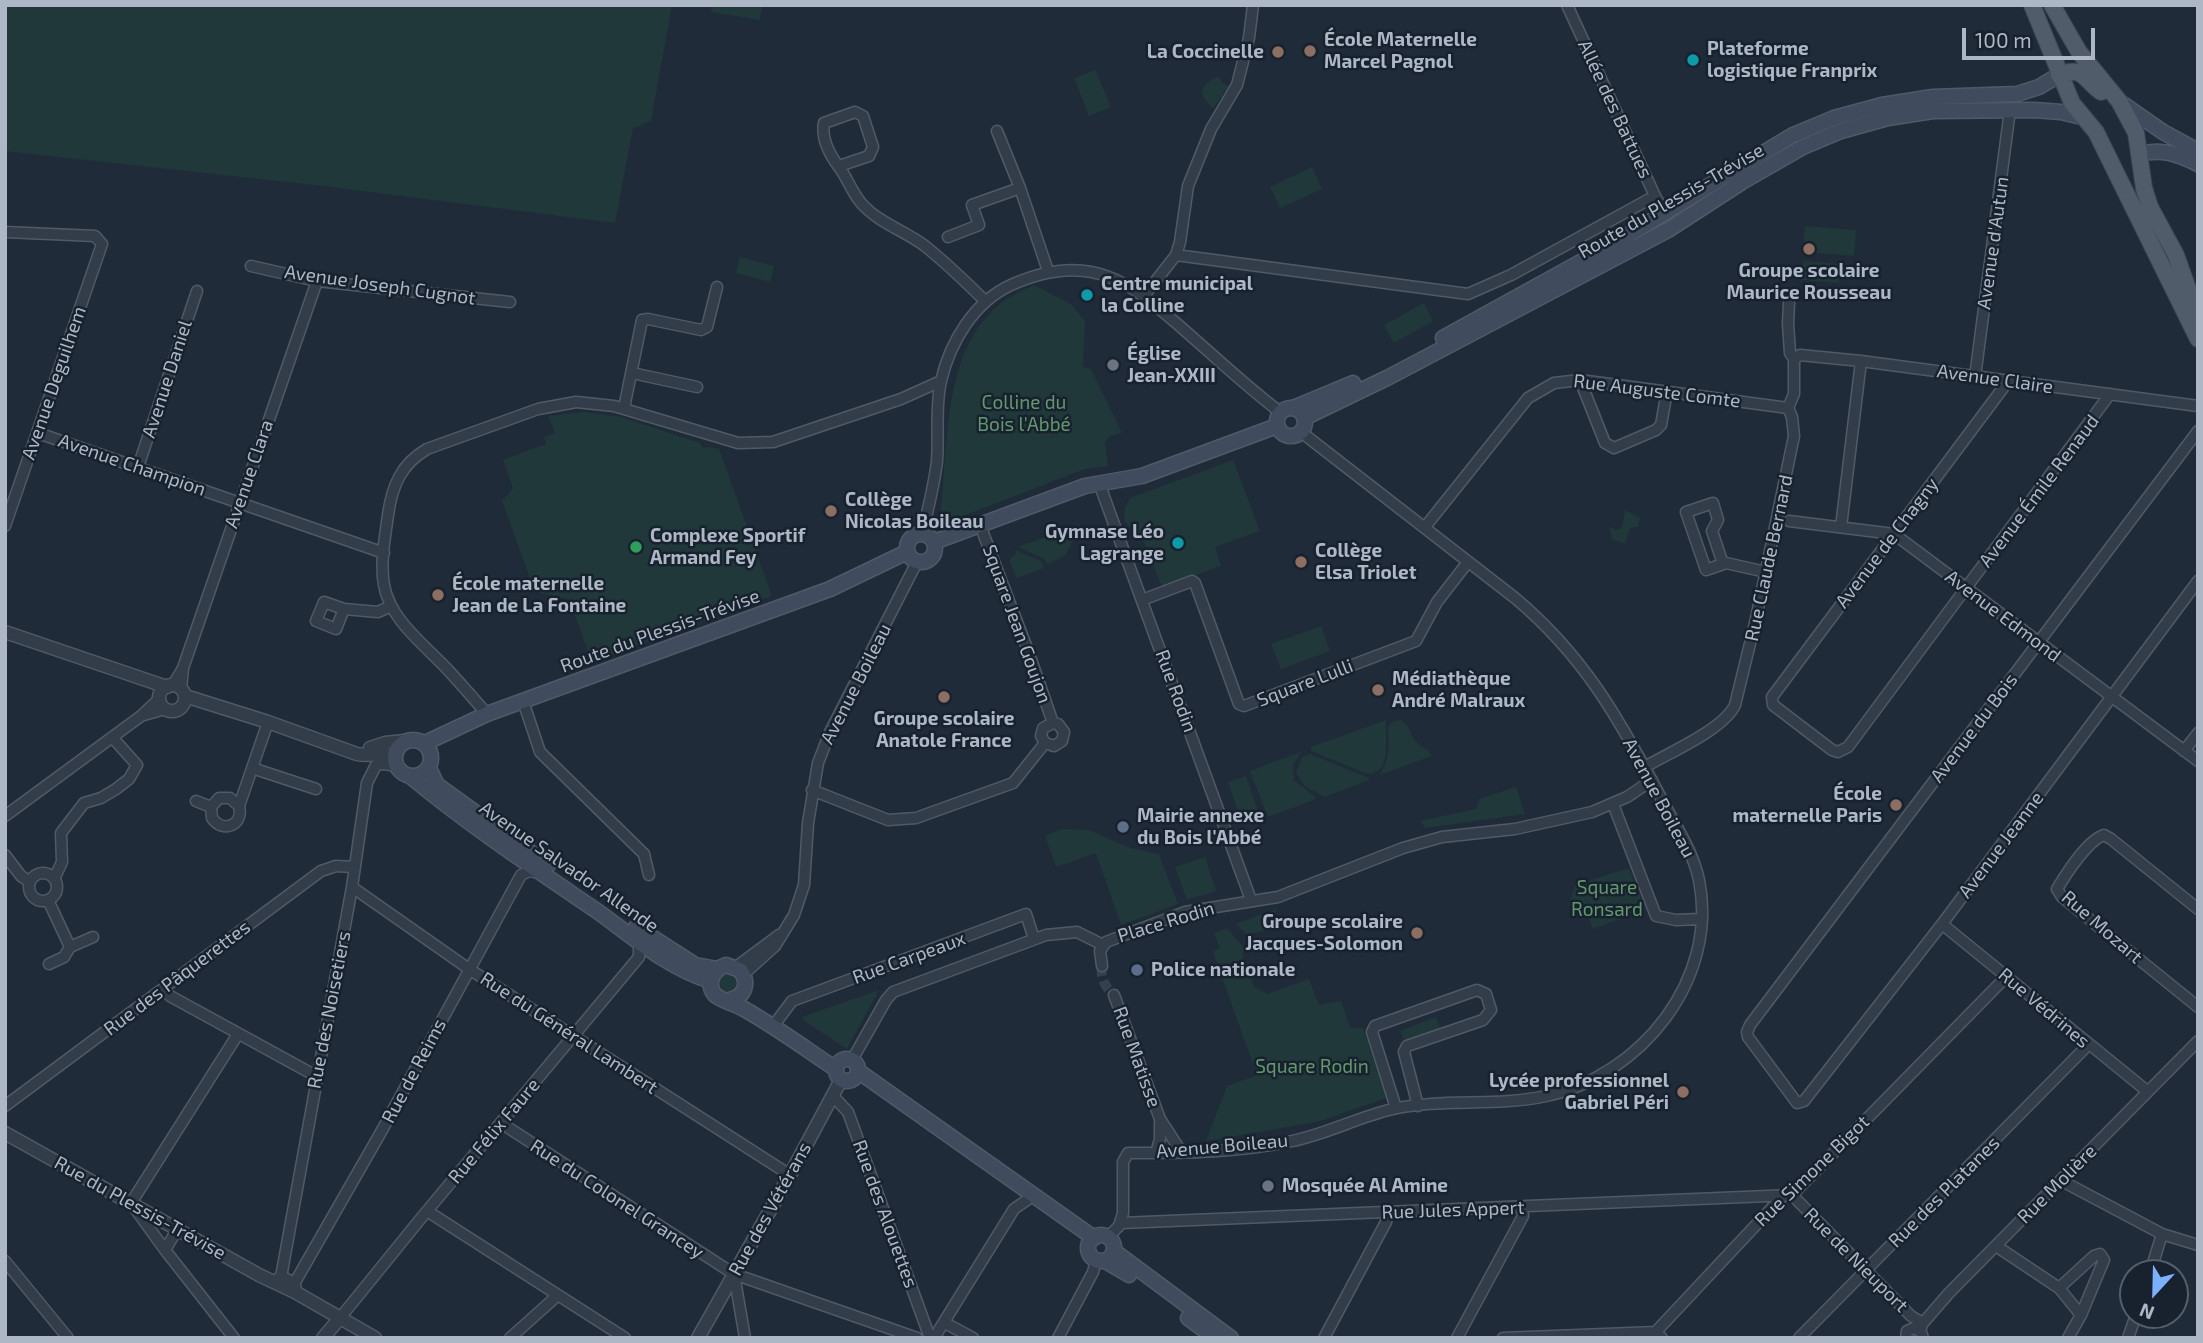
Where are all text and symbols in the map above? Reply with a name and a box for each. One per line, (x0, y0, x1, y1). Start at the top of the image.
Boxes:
scale bar (1965, 14, 2098, 58)
text: 100 m (1975, 27, 2032, 52)
place label: École Maternelle Marcel Pagnol (1324, 29, 1477, 73)
street label: Allée des Battues (1573, 36, 1657, 182)
place label: Plateforme logistique Franprix (1707, 38, 1877, 82)
place label: La Coccinelle (1147, 41, 1264, 63)
marker: École Maternelle Marcel Pagnol (1302, 43, 1318, 59)
marker: La Coccinelle (1270, 44, 1286, 60)
marker: Plateforme logistique Franprix (1685, 52, 1701, 68)
street label: Route du Plessis-Trévise (1574, 138, 1768, 264)
street label: Avenue d'Autun (1972, 175, 2014, 311)
marker: Groupe scolaire Maurice Rousseau (1801, 241, 1817, 257)
street label: Avenue Joseph Cugnot (283, 260, 477, 310)
place label: Groupe scolaire Maurice Rousseau (1727, 260, 1891, 304)
place label: Centre municipal la Colline (1101, 273, 1253, 317)
marker: Centre municipal la Colline (1079, 287, 1095, 303)
street label: Avenue Deguilhem (17, 303, 91, 463)
street label: Avenue Daniel (137, 317, 197, 441)
place label: Église Jean-XXIII (1127, 343, 1216, 387)
marker: Église Jean-XXIII (1105, 357, 1121, 373)
street label: Avenue Claire (1935, 360, 2055, 398)
street label: Rue Auguste Comte (1572, 369, 1742, 413)
park label: Colline du Bois l'Abbé (977, 392, 1071, 436)
street label: Avenue Émile Renaud (1974, 410, 2104, 572)
street label: Avenue Clara (220, 417, 278, 531)
street label: Avenue Champion (55, 429, 209, 501)
street label: Rue Claude Bernard (1740, 473, 1798, 643)
street label: Avenue de Chagny (1831, 473, 1943, 613)
place label: Collège Nicolas Boileau (845, 489, 984, 533)
marker: Collège Nicolas Boileau (823, 503, 839, 519)
place label: Gymnase Léo Lagrange (1045, 521, 1164, 565)
place label: Complexe Sportif Armand Fey (650, 525, 805, 569)
marker: Gymnase Léo Lagrange (1170, 535, 1186, 551)
marker: Complexe Sportif Armand Fey (628, 539, 644, 555)
place label: Collège Elsa Triolet (1315, 540, 1417, 584)
street label: Square Jean Goujon (978, 542, 1056, 706)
marker: Collège Elsa Triolet (1293, 554, 1309, 570)
street label: Avenue Edmond (1941, 565, 2065, 667)
place label: École maternelle Jean de La Fontaine (452, 573, 626, 617)
street label: Route du Plessis-Trévise (557, 584, 763, 678)
marker: École maternelle Jean de La Fontaine (430, 587, 446, 603)
street label: Avenue Boileau (816, 620, 896, 748)
street label: Rue Rodin (1151, 647, 1201, 735)
street label: Square Lulli (1254, 654, 1356, 712)
place label: Médiathèque André Malraux (1392, 668, 1525, 712)
street label: Avenue du Bois (1926, 669, 2022, 787)
marker: Médiathèque André Malraux (1370, 682, 1386, 698)
marker: Groupe scolaire Anatole France (936, 689, 952, 705)
place label: Groupe scolaire Anatole France (874, 708, 1014, 752)
street label: Avenue Boileau (1618, 734, 1700, 862)
place label: École maternelle Paris (1732, 783, 1882, 827)
street label: Avenue Jeanne (1954, 787, 2048, 903)
street label: Avenue Salvador Allende (475, 796, 663, 938)
marker: École maternelle Paris (1888, 797, 1904, 813)
place label: Mairie annexe du Bois l'Abbé (1137, 805, 1264, 849)
marker: Mairie annexe du Bois l'Abbé (1115, 819, 1131, 835)
park label: Square Ronsard (1571, 877, 1643, 921)
street label: Rue Mozart (2057, 886, 2147, 968)
street label: Place Rodin (1115, 896, 1217, 948)
place label: Groupe scolaire Jacques-Solomon (1245, 911, 1403, 955)
street label: Rue des Pâquerettes (99, 916, 255, 1040)
marker: Groupe scolaire Jacques-Solomon (1409, 925, 1425, 941)
street label: Rue Carpeaux (849, 927, 969, 989)
street label: Rue des Noisetiers (303, 929, 355, 1091)
place label: Police nationale (1151, 959, 1295, 981)
marker: Police nationale (1129, 962, 1145, 978)
street label: Rue Védrines (1994, 963, 2094, 1053)
street label: Rue du Général Lambert (476, 967, 662, 1099)
street label: Rue Matisse (1108, 1004, 1166, 1110)
street label: Rue de Reims (377, 1015, 451, 1127)
park label: Square Rodin (1255, 1056, 1369, 1078)
place label: Lycée professionnel Gabriel Péri (1489, 1070, 1669, 1114)
street label: Rue Félix Faure (443, 1074, 545, 1188)
marker: Lycée professionnel Gabriel Péri (1675, 1084, 1691, 1100)
street label: Rue Simone Bigot (1750, 1111, 1874, 1231)
street label: Avenue Boileau (1155, 1129, 1289, 1163)
street label: Rue des Platanes (1884, 1132, 2004, 1252)
street label: Rue du Colonel Grancey (526, 1134, 708, 1264)
street label: Rue des Alouettes (848, 1137, 922, 1291)
street label: Rue des Vétérans (724, 1138, 816, 1280)
street label: Rue Molière (2013, 1140, 2101, 1228)
street label: Rue du Plessis-Trévise (50, 1151, 230, 1265)
place label: Mosquée Al Amine (1282, 1175, 1448, 1197)
marker: Mosquée Al Amine (1260, 1178, 1276, 1194)
street label: Rue Jules Appert (1381, 1196, 1525, 1224)
street label: Rue de Nieuport (1799, 1203, 1913, 1317)
north arrow (2119, 1259, 2189, 1329)
text: N (2136, 1299, 2157, 1325)

